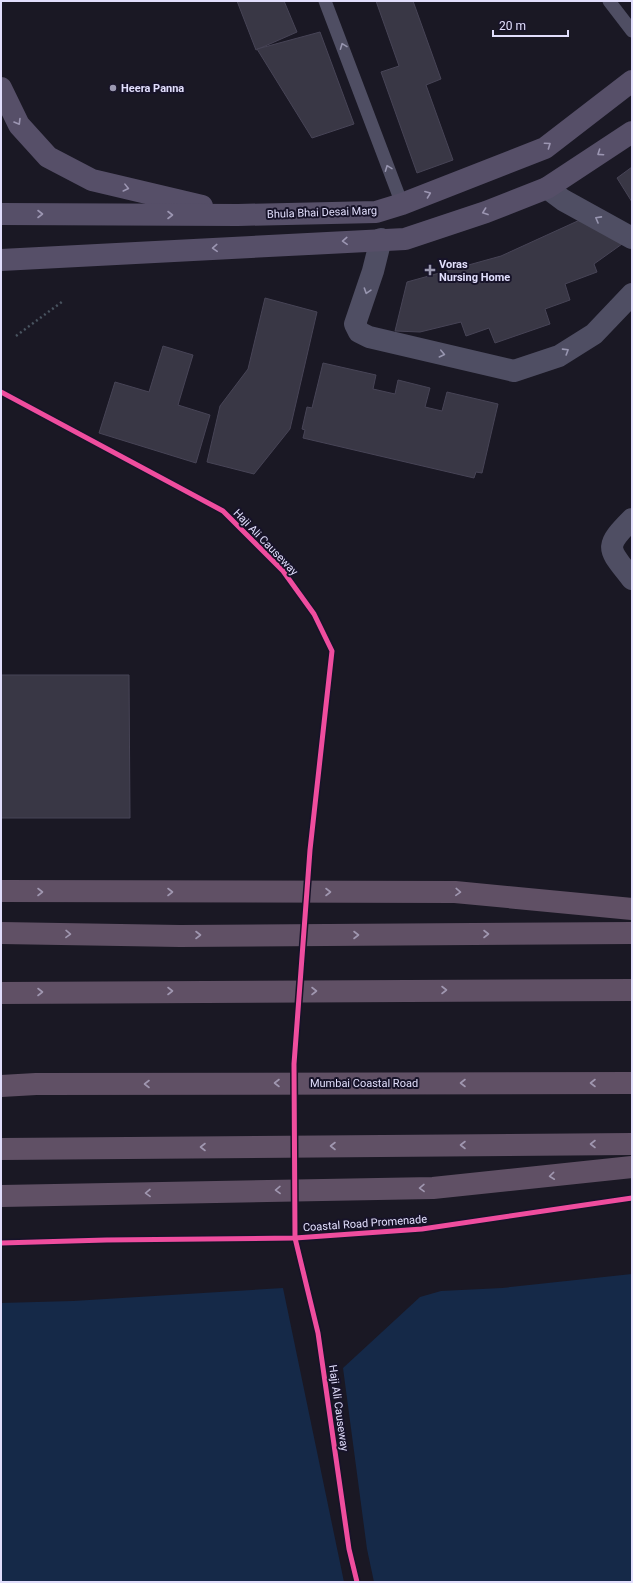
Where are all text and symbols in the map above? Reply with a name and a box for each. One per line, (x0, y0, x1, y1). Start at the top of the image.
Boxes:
scale bar (493, 12, 568, 38)
text: 20 m (499, 19, 526, 33)
one-way arrow (339, 43, 347, 50)
place label: Heera Panna (121, 82, 184, 95)
marker: Heera Panna (108, 83, 118, 93)
one-way arrow (14, 118, 21, 125)
one-way arrow (544, 142, 551, 150)
one-way arrow (597, 148, 604, 155)
one-way arrow (384, 164, 393, 171)
one-way arrow (122, 183, 129, 191)
one-way arrow (424, 191, 431, 199)
street label: Bhula Bhai Desai Marg (267, 204, 377, 221)
one-way arrow (481, 208, 488, 216)
one-way arrow (37, 210, 43, 218)
one-way arrow (167, 211, 173, 219)
one-way arrow (595, 217, 602, 224)
one-way arrow (342, 237, 348, 246)
one-way arrow (212, 244, 218, 253)
place label: Voras Nursing Home (439, 258, 510, 284)
marker: Voras Nursing Home (424, 264, 436, 276)
one-way arrow (363, 287, 371, 294)
one-way arrow (439, 349, 445, 357)
one-way arrow (562, 349, 569, 356)
street label: Haji Ali Causeway (231, 506, 301, 579)
one-way arrow (37, 888, 43, 896)
one-way arrow (167, 888, 173, 896)
one-way arrow (325, 888, 331, 896)
one-way arrow (455, 888, 461, 897)
one-way arrow (65, 930, 71, 938)
one-way arrow (483, 930, 489, 938)
one-way arrow (195, 931, 201, 940)
one-way arrow (353, 931, 359, 939)
one-way arrow (441, 986, 447, 994)
one-way arrow (167, 987, 173, 995)
one-way arrow (311, 987, 317, 995)
one-way arrow (37, 988, 43, 996)
street label: Mumbai Coastal Road (310, 1077, 418, 1090)
one-way arrow (274, 1079, 280, 1087)
one-way arrow (460, 1079, 466, 1087)
one-way arrow (590, 1079, 596, 1087)
one-way arrow (144, 1080, 150, 1088)
one-way arrow (590, 1140, 596, 1148)
one-way arrow (460, 1141, 466, 1149)
one-way arrow (330, 1142, 336, 1150)
one-way arrow (200, 1143, 206, 1151)
one-way arrow (548, 1171, 555, 1180)
one-way arrow (419, 1184, 425, 1192)
one-way arrow (275, 1186, 281, 1194)
one-way arrow (145, 1189, 151, 1197)
street label: Coastal Road Promenade (302, 1213, 428, 1234)
street label: Haji Ali Causeway (326, 1364, 351, 1453)

